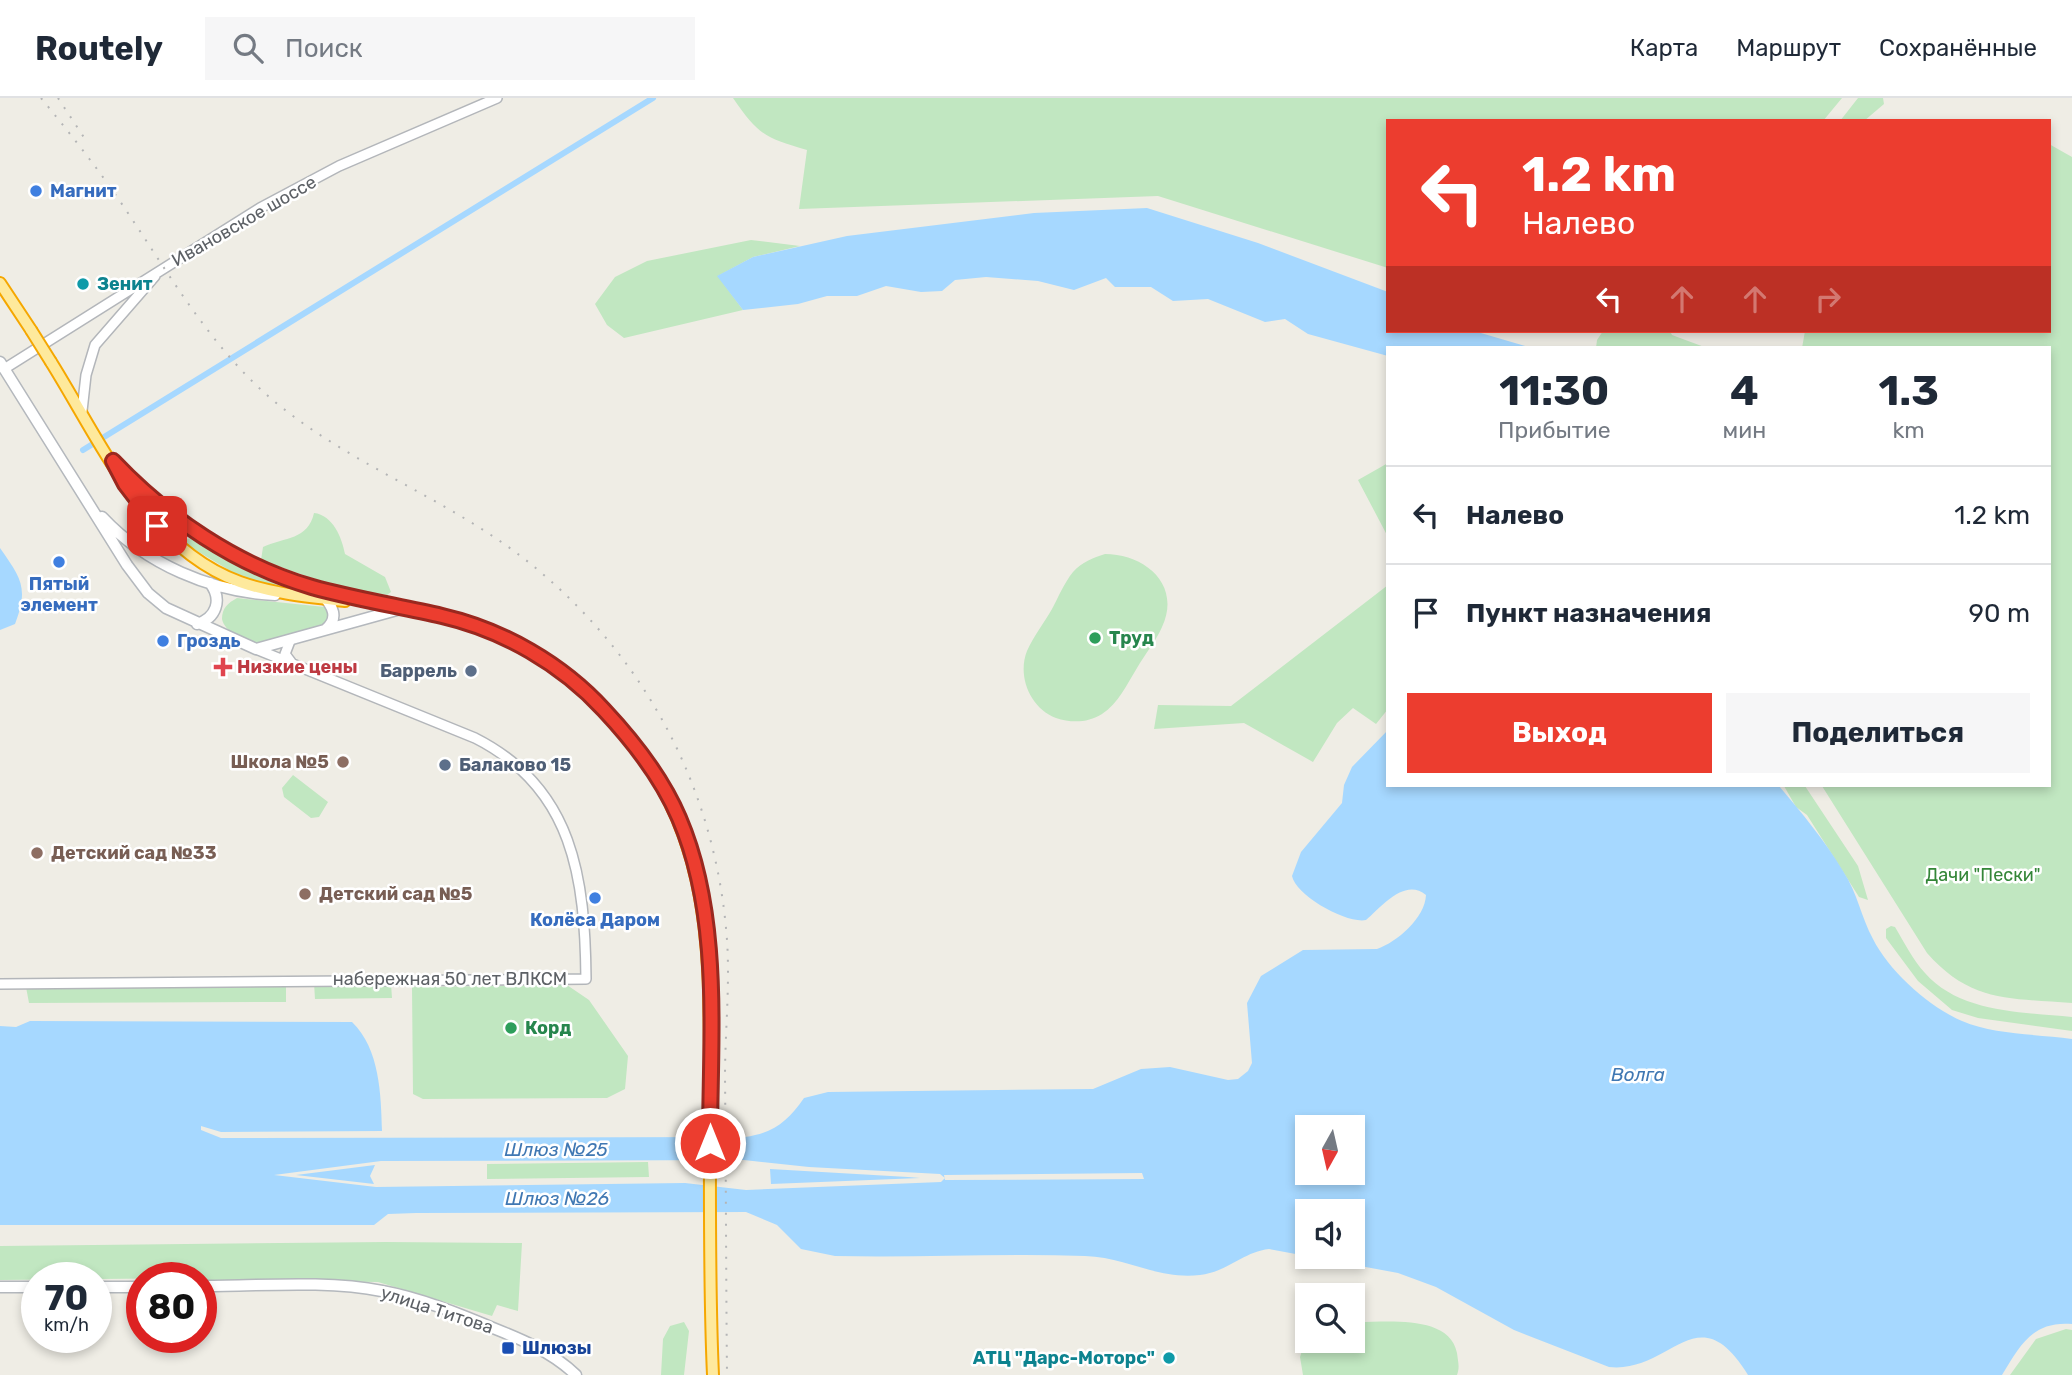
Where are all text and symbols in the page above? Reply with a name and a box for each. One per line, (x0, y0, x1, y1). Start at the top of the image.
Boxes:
search box (205, 17, 695, 80)
text: Routely (35, 29, 163, 68)
icon: search (229, 29, 267, 67)
text: Поиск (285, 33, 363, 64)
text: Карта (1630, 34, 1698, 62)
text: Маршрут (1736, 34, 1841, 62)
text: Сохранённые (1879, 34, 2037, 62)
text: 1.2 km (1522, 145, 1676, 203)
icon: left (1407, 147, 1498, 238)
street label: Ивановское шоссе (168, 171, 320, 271)
place label: Магнит (50, 180, 117, 202)
marker: Магнит (28, 183, 44, 199)
text: Налево (1522, 204, 1635, 242)
place label: Зенит (97, 273, 153, 295)
marker: Зенит (75, 276, 91, 292)
icon: left (1590, 280, 1628, 318)
icon: ahead (1663, 280, 1701, 318)
icon: ahead (1736, 280, 1774, 318)
icon: right (1809, 280, 1847, 318)
text: 11:30 (1499, 366, 1609, 416)
text: 4 (1730, 366, 1759, 416)
text: 1.3 (1878, 366, 1939, 416)
text: Прибытие (1498, 416, 1611, 444)
text: мин (1723, 416, 1766, 444)
text: km (1892, 416, 1925, 444)
pin (127, 496, 187, 556)
icon: left (1407, 496, 1445, 534)
text: Налево (1466, 500, 1564, 531)
text: 1.2 km (1954, 500, 2030, 531)
icon: arrive (138, 507, 176, 545)
marker: Пятый элемент (51, 554, 67, 570)
place label: Пятый элемент (20, 573, 98, 616)
icon: arrive (1407, 594, 1445, 632)
text: Пункт назначения (1466, 598, 1711, 629)
text: 90 m (1969, 598, 2030, 629)
place label: Труд (1109, 627, 1154, 649)
place label: Гроздь (177, 630, 241, 652)
marker: Труд (1087, 630, 1103, 646)
marker: Гроздь (155, 633, 171, 649)
place label: Низкие цены (237, 656, 358, 678)
marker: Низкие цены (215, 659, 231, 675)
place label: Баррель (380, 660, 457, 682)
marker: Баррель (463, 663, 479, 679)
button: Выход (1407, 693, 1712, 773)
button: Поделиться (1726, 693, 2030, 773)
place label: Школа №5 (231, 751, 329, 773)
marker: Школа №5 (335, 754, 351, 770)
place label: Балаково 15 (459, 754, 571, 776)
marker: Балаково 15 (437, 757, 453, 773)
place label: Детский сад №33 (51, 842, 217, 864)
marker: Детский сад №33 (29, 845, 45, 861)
park label: Дачи "Пески" (1926, 864, 2040, 886)
place label: Детский сад №5 (319, 883, 472, 905)
marker: Детский сад №5 (297, 886, 313, 902)
marker: Колёса Даром (587, 890, 603, 906)
place label: Колёса Даром (530, 909, 660, 931)
street label: набережная 50 лет ВЛКСМ (333, 968, 567, 990)
place label: Корд (525, 1017, 571, 1039)
marker: Корд (503, 1020, 519, 1036)
water label: Волга (1611, 1063, 1665, 1086)
position arrow (673, 1106, 747, 1180)
north arrow (1295, 1115, 1365, 1185)
map controls (1295, 1115, 1365, 1353)
water label: Шлюз №25 (504, 1138, 609, 1161)
water label: Шлюз №26 (505, 1187, 609, 1210)
button: sound (1295, 1199, 1365, 1269)
speed limit sign: 80 (126, 1262, 217, 1353)
text: 70 (45, 1277, 88, 1319)
street label: улица Титова (378, 1281, 496, 1339)
button: search (1295, 1283, 1365, 1353)
text: km/h (44, 1314, 89, 1336)
place label: Шлюзы (522, 1337, 592, 1359)
marker: Шлюзы (500, 1340, 516, 1356)
place label: АТЦ "Дарс-Моторс" (973, 1347, 1155, 1369)
marker: АТЦ "Дарс-Моторс" (1161, 1350, 1177, 1366)

